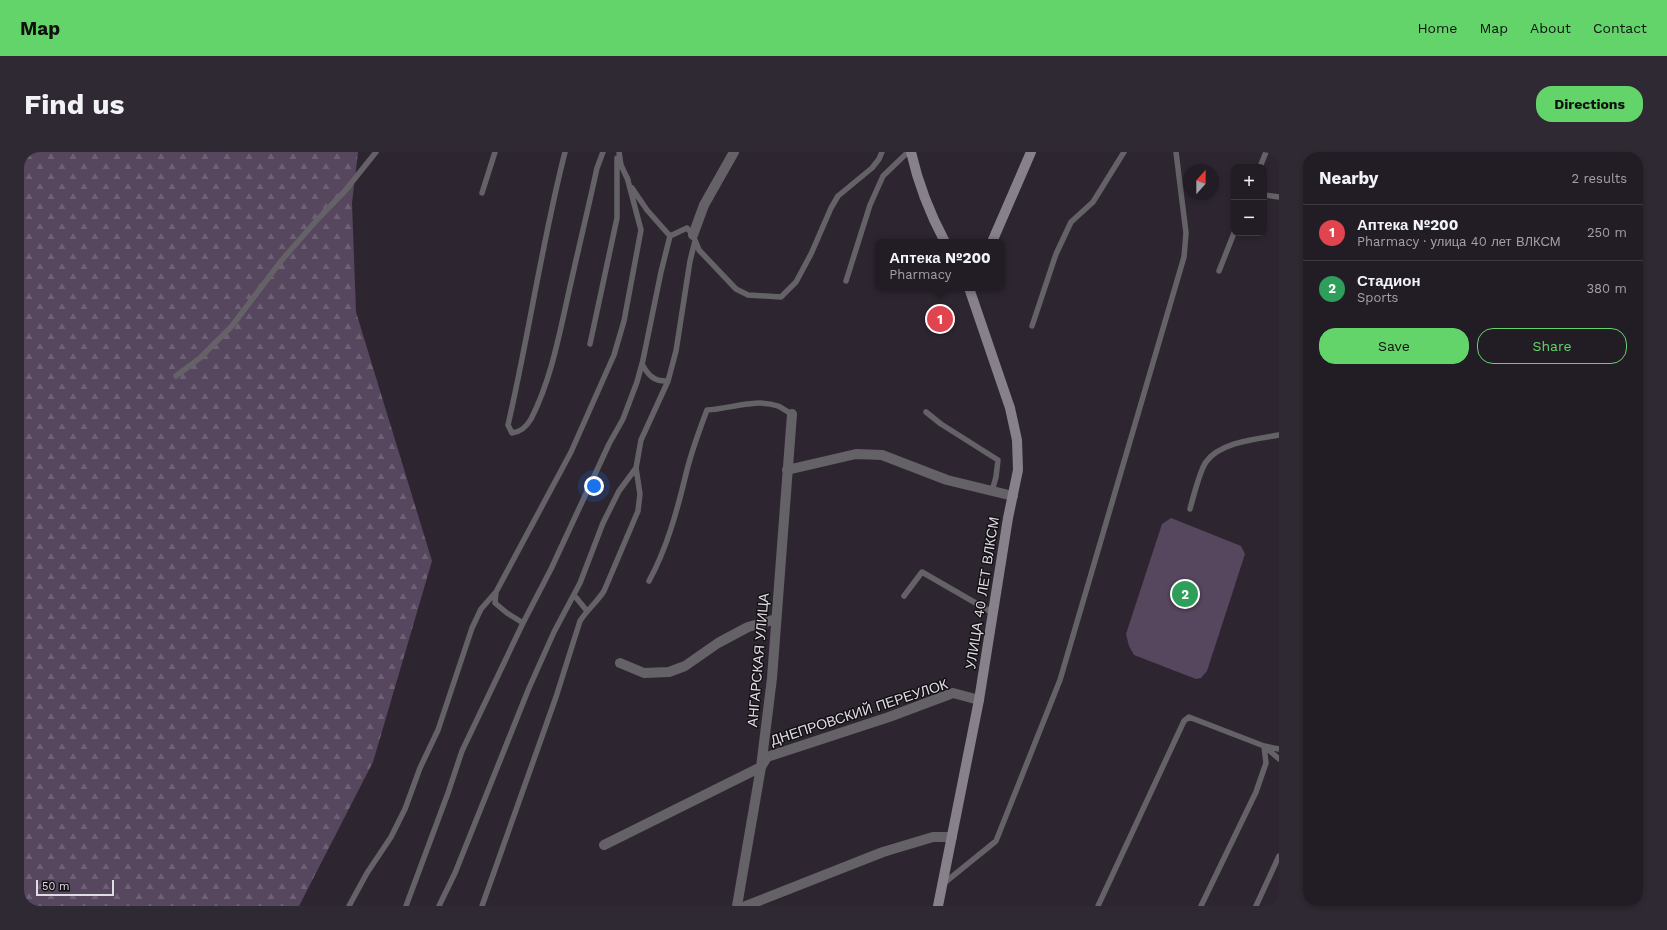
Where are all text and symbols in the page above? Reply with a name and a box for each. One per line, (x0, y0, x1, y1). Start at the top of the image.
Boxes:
text: Map (20, 17, 60, 40)
text: Home (1417, 20, 1457, 36)
text: Map (1479, 20, 1508, 36)
text: About (1530, 20, 1571, 36)
text: Contact (1593, 20, 1647, 36)
button: Directions (1536, 86, 1643, 122)
text: Find us (24, 88, 124, 121)
north arrow (1183, 164, 1219, 200)
map controls (1231, 164, 1267, 236)
button: + (1231, 164, 1267, 200)
text: Nearby (1319, 168, 1378, 188)
text: 2 results (1572, 171, 1627, 186)
button: − (1231, 200, 1267, 236)
text: Аптека №200 (1357, 216, 1458, 234)
text: 1 (1329, 225, 1335, 240)
text: 250 m (1587, 225, 1627, 240)
text: Pharmacy · улица 40 лет ВЛКСМ (1357, 234, 1561, 249)
popup (875, 239, 1005, 291)
text: Аптека №200 (889, 249, 991, 267)
text: Pharmacy (889, 267, 951, 282)
text: Стадион (1357, 272, 1421, 290)
text: 2 (1328, 281, 1336, 296)
text: 380 m (1587, 281, 1627, 296)
text: Sports (1357, 290, 1398, 305)
pin: 1 (927, 304, 953, 334)
button: Save (1319, 328, 1469, 364)
button: Share (1477, 328, 1627, 364)
your location (584, 476, 604, 496)
street label: УЛИЦА 40 ЛЕТ ВЛКСМ (962, 516, 1002, 670)
pin: 2 (1172, 579, 1198, 609)
street label: АНГАРСКАЯ УЛИЦА (744, 592, 772, 728)
street label: ДНЕПРОВСКИЙ ПЕРЕУЛОК (768, 674, 951, 748)
scale bar (36, 878, 114, 897)
text: 50 m (42, 880, 69, 893)

